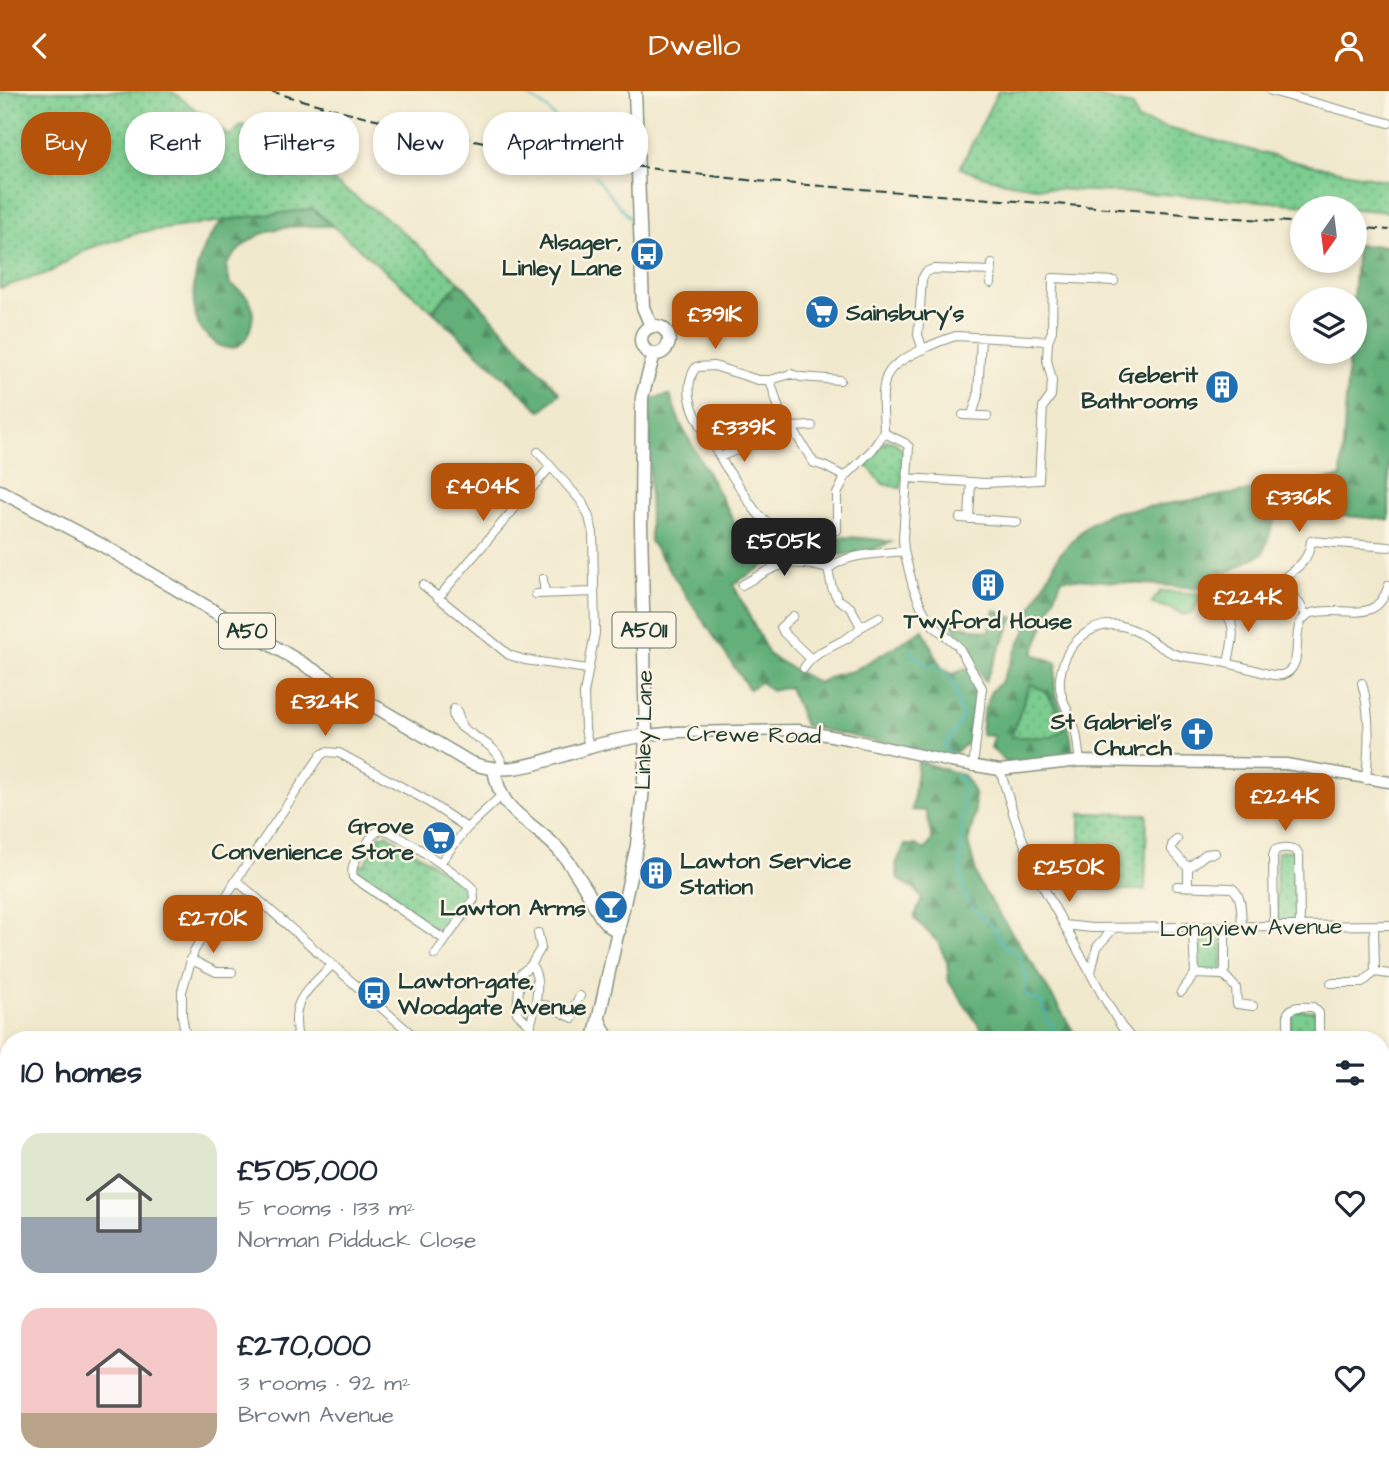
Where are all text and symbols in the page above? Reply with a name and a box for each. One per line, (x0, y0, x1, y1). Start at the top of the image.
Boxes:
text: Dwello (649, 23, 741, 68)
icon: back (21, 27, 59, 65)
icon: person (1330, 27, 1368, 65)
chip: Buy (21, 112, 111, 175)
chip: Rent (125, 112, 225, 175)
chip: Filters (239, 112, 359, 175)
chip: New (373, 112, 469, 175)
chip: Apartment (483, 112, 648, 175)
north arrow (1290, 196, 1367, 273)
map controls (1290, 196, 1367, 364)
place label: Alsager, Linley Lane (502, 226, 623, 286)
bus stop icon: Alsager, Linley Lane (628, 235, 666, 273)
button: layers (1290, 287, 1367, 364)
pin: £391K (666, 292, 764, 351)
supermarket icon: Sainsbury's (803, 293, 841, 331)
place label: Sainsbury's (845, 297, 965, 331)
text: £391K (688, 298, 742, 330)
place label: Geberit Bathrooms (1081, 359, 1199, 417)
building icon: Geberit Bathrooms (1203, 368, 1241, 406)
pin: £339K (695, 405, 793, 464)
text: £339K (713, 411, 775, 443)
pin: £404K (434, 463, 532, 523)
text: £404K (447, 470, 519, 502)
pin: £336K (1250, 475, 1348, 534)
text: £336K (1267, 481, 1331, 513)
pin: £505K (735, 519, 833, 578)
text: £505K (747, 525, 821, 557)
building icon: Twyford House (969, 566, 1007, 604)
pin: £224K (1199, 575, 1297, 634)
text: £224K (1214, 581, 1282, 613)
place label: Twyford House (903, 605, 1073, 639)
road number: A50 (219, 613, 275, 649)
road number: A5011 (612, 613, 676, 647)
street label: Linley Lane (627, 670, 662, 790)
pin: £324K (276, 679, 374, 738)
text: £324K (292, 685, 358, 717)
place label: St Gabriel's Church (1050, 706, 1173, 764)
church icon: St Gabriel's Church (1178, 715, 1216, 753)
street label: Crewe Road (686, 718, 822, 752)
pin: £224K (1236, 773, 1334, 833)
text: £224K (1251, 780, 1319, 812)
place label: Grove Convenience Store (212, 810, 415, 868)
supermarket icon: Grove Convenience Store (420, 819, 458, 857)
place label: Lawton Service Station (679, 845, 852, 903)
pin: £250K (1020, 845, 1118, 904)
text: £250K (1034, 851, 1104, 883)
building icon: Lawton Service Station (637, 854, 675, 892)
bar icon: Lawton Arms (592, 888, 630, 926)
place label: Lawton Arms (440, 892, 586, 924)
pin: £270K (164, 895, 262, 955)
text: £270K (179, 902, 247, 934)
street label: Longview Avenue (1159, 910, 1343, 947)
place label: Lawton-gate, Woodgate Avenue (397, 965, 587, 1024)
bus stop icon: Lawton-gate, Woodgate Avenue (355, 974, 393, 1012)
text: 10 homes (21, 1052, 142, 1094)
icon: filters (1331, 1054, 1369, 1092)
text: £505,000 (238, 1150, 378, 1192)
icon: home (77, 1161, 161, 1245)
icon: heart (1331, 1184, 1369, 1222)
text: 5 rooms · 133 m² (238, 1192, 415, 1224)
text: Norman Pidduck Close (238, 1224, 477, 1256)
text: £270,000 (238, 1325, 371, 1367)
icon: home (77, 1336, 161, 1420)
icon: heart (1331, 1359, 1369, 1397)
text: 3 rooms · 92 m² (238, 1367, 411, 1399)
text: Brown Avenue (238, 1399, 394, 1431)

